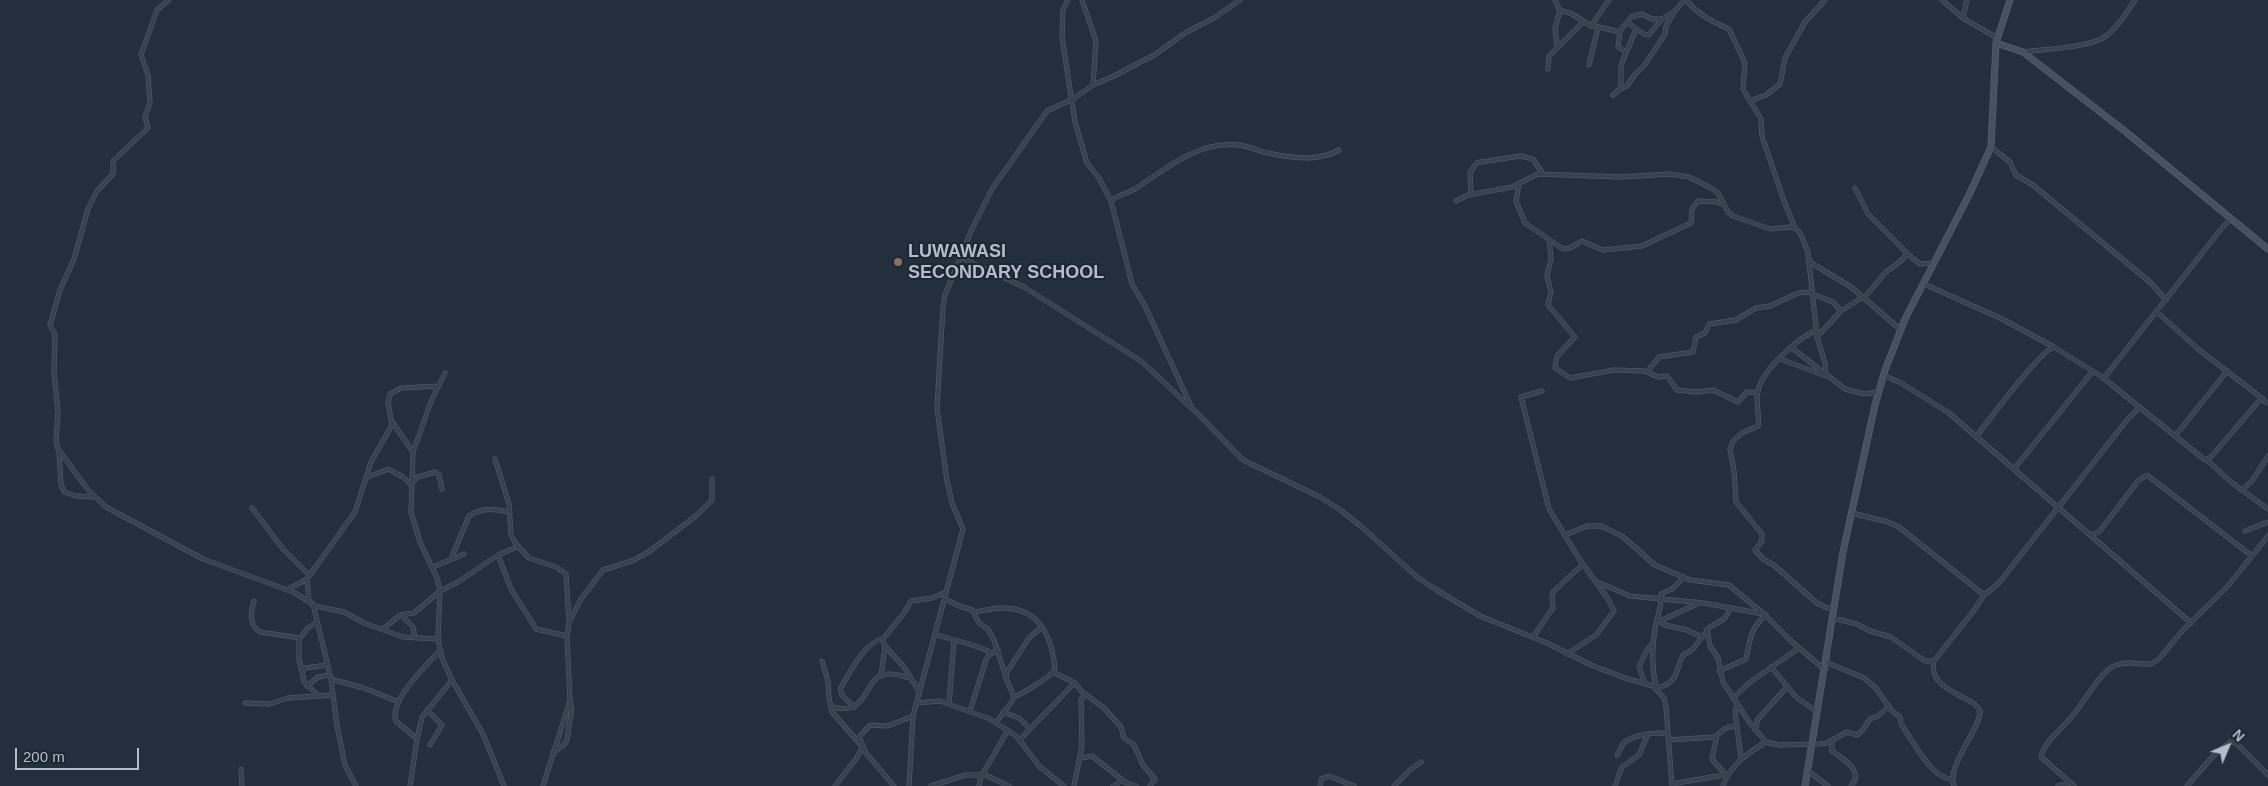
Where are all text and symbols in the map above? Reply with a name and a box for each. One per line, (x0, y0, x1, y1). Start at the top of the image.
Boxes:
place label: LUWAWASI SECONDARY SCHOOL (908, 241, 1104, 284)
marker: LUWAWASI SECONDARY SCHOOL (892, 256, 904, 268)
north arrow (2203, 721, 2253, 771)
text: N (2229, 726, 2248, 745)
scale bar (18, 738, 141, 770)
text: 200 m (23, 748, 65, 765)

